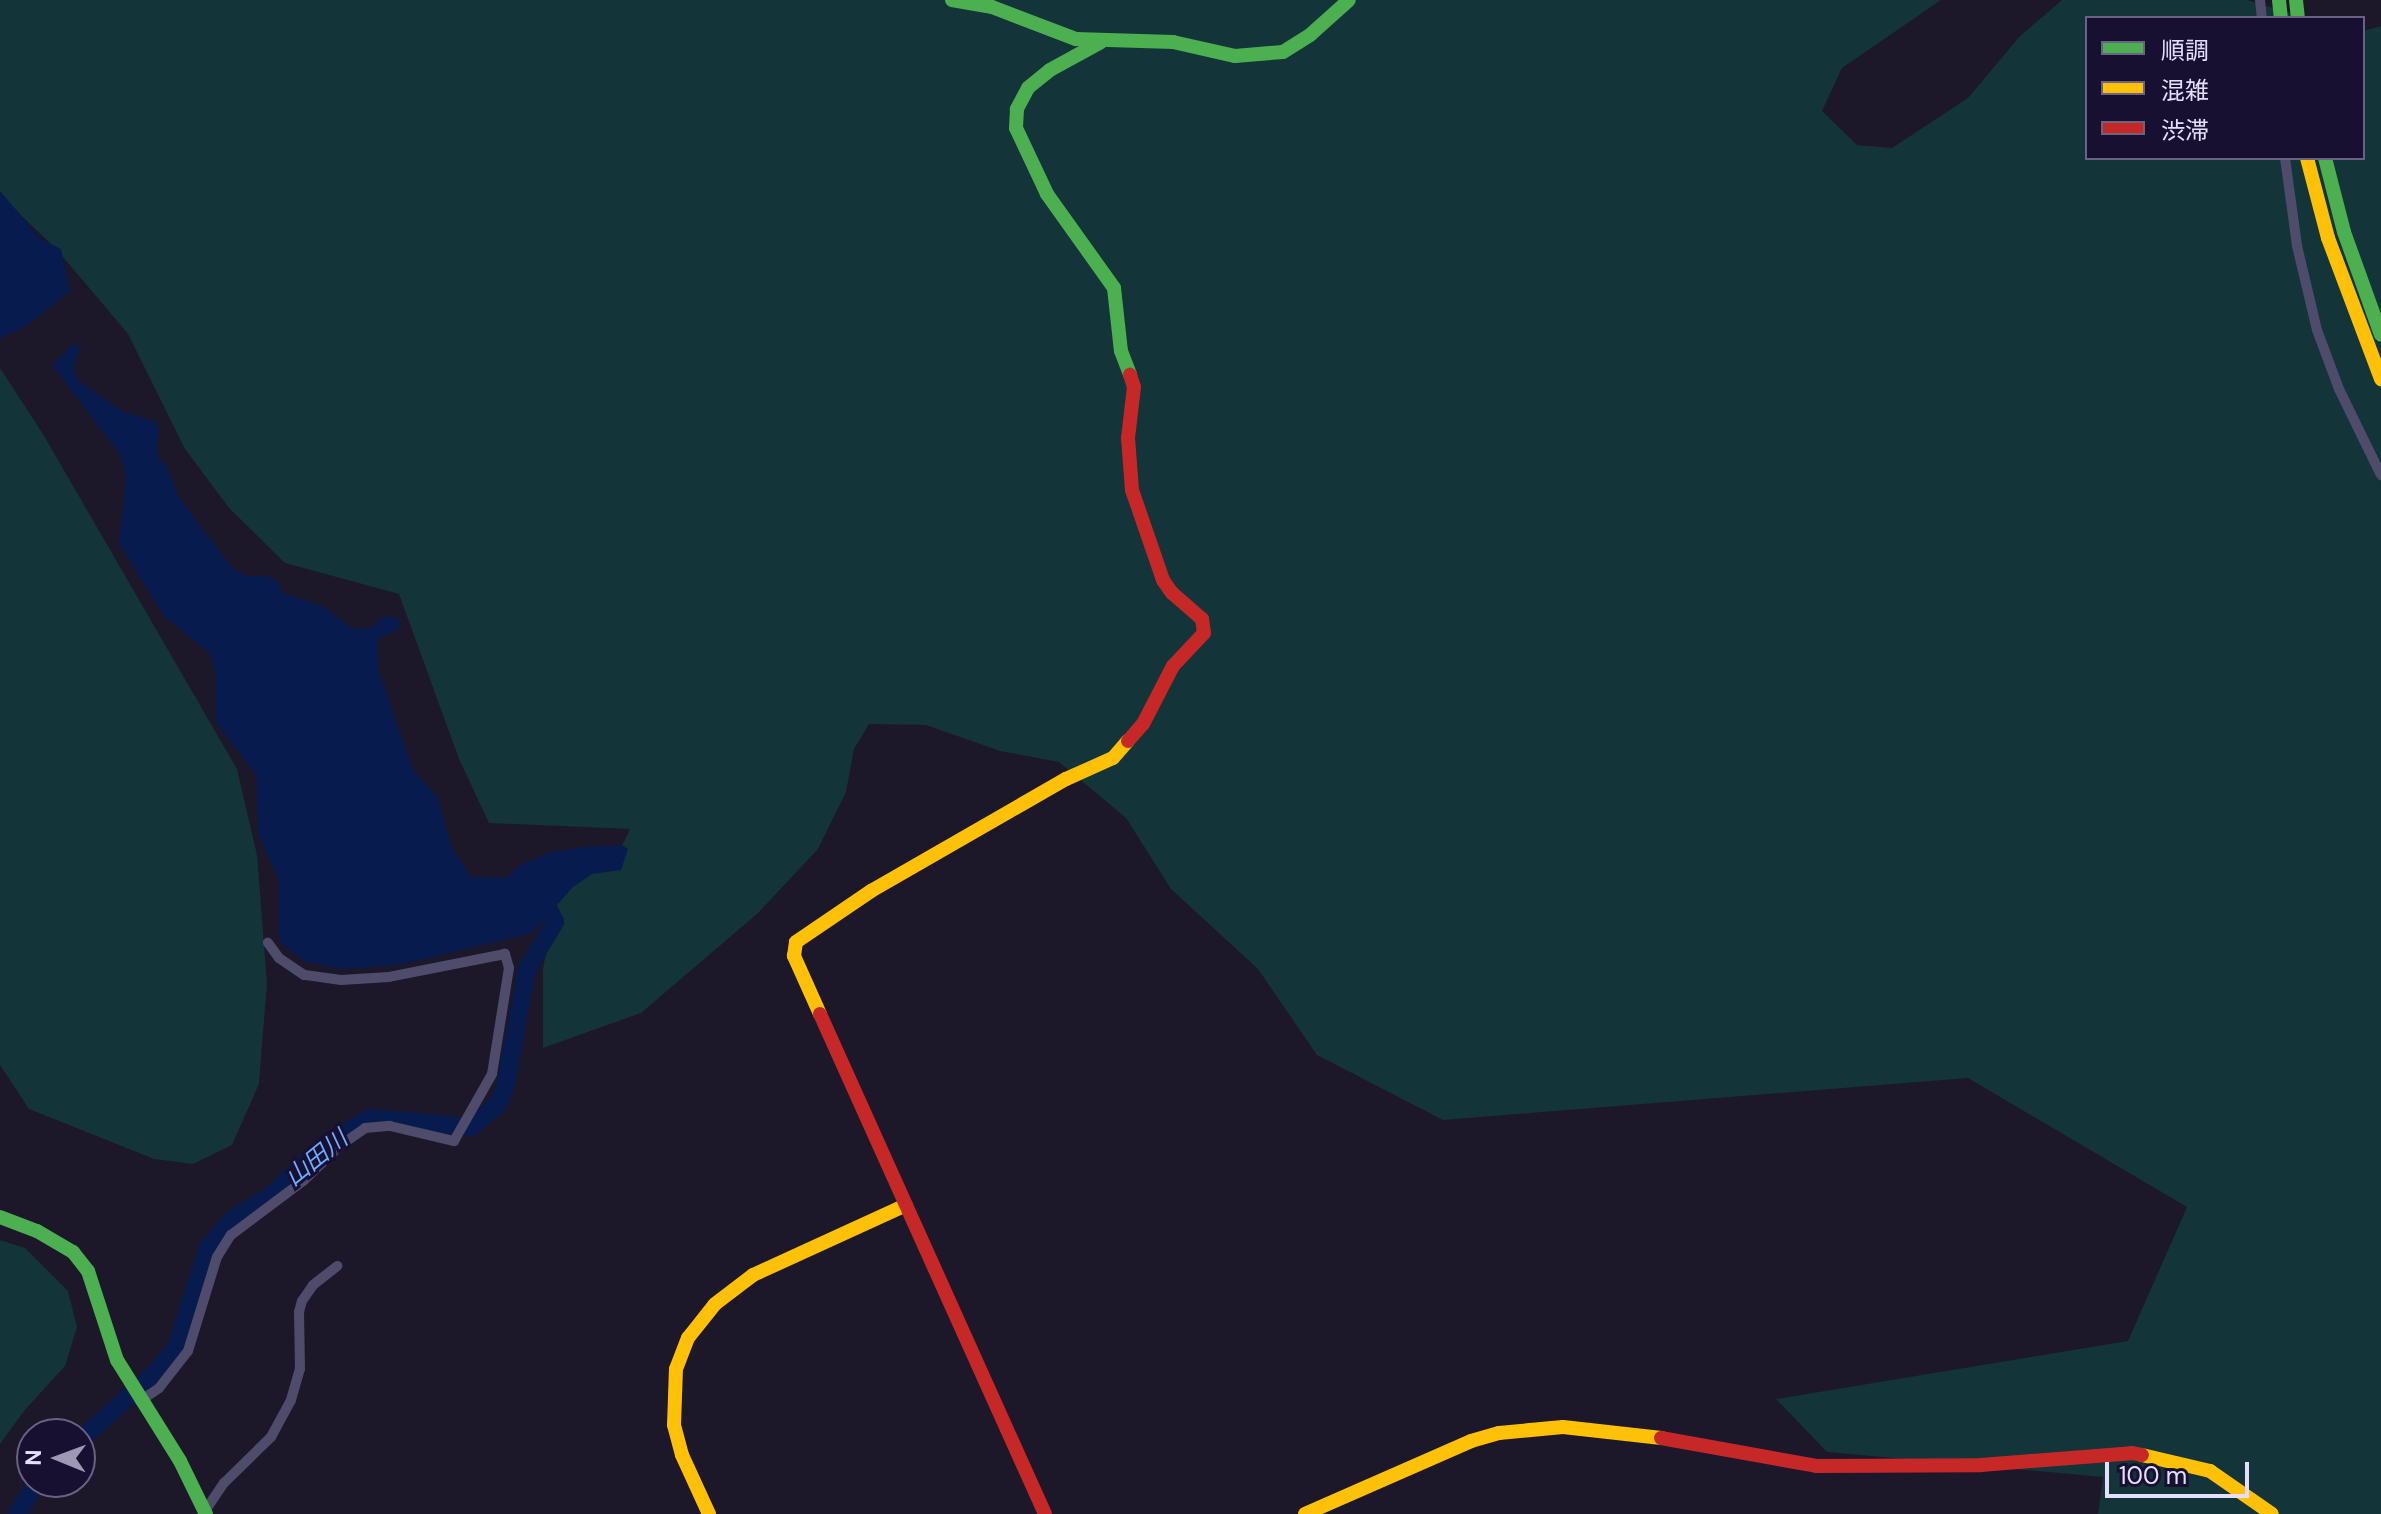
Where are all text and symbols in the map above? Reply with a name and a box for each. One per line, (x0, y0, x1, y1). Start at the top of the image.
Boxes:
legend (2085, 16, 2365, 160)
text: 順調 (2161, 35, 2209, 66)
text: 混雑 (2161, 75, 2209, 106)
text: 渋滞 (2161, 115, 2209, 146)
water label: 山田川 (279, 1124, 353, 1192)
north arrow (16, 1418, 96, 1498)
scale bar (2109, 1446, 2253, 1496)
text: N (19, 1449, 48, 1466)
text: 100 m (2119, 1460, 2187, 1491)

